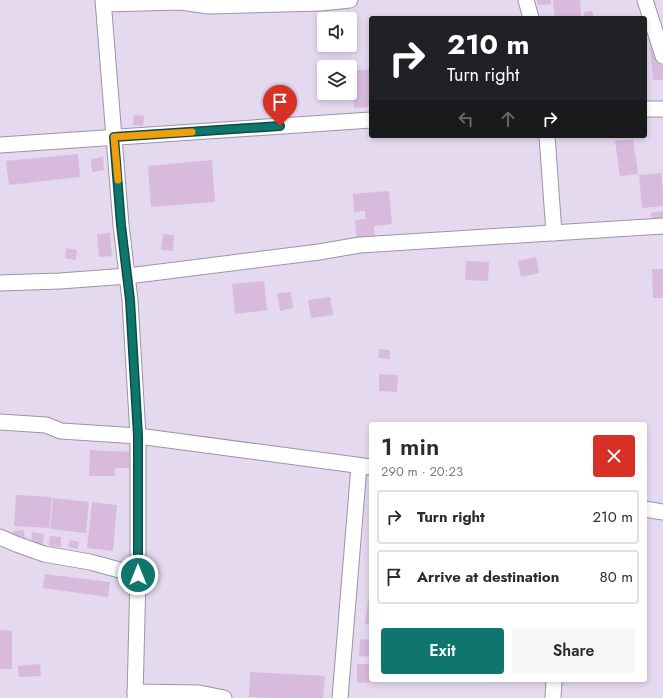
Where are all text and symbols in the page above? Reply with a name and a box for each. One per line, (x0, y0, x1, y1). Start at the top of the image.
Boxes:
map controls (317, 12, 357, 100)
button: sound (317, 12, 357, 52)
text: 210 m (447, 24, 530, 65)
icon: right (381, 32, 433, 84)
button: layers (317, 60, 357, 100)
text: Turn right (447, 62, 519, 88)
pin (263, 85, 297, 126)
icon: arrive (269, 91, 291, 113)
icon: left (455, 108, 477, 130)
icon: ahead (497, 108, 519, 130)
icon: right (539, 108, 561, 130)
text: 1 min (381, 429, 439, 464)
button: close (593, 435, 635, 477)
text: 290 m · 20:23 (381, 462, 463, 481)
icon: right (383, 506, 405, 528)
text: Turn right (417, 506, 485, 528)
text: 210 m (593, 506, 633, 528)
position arrow (117, 554, 159, 596)
icon: arrive (383, 566, 405, 588)
text: Arrive at destination (417, 566, 559, 588)
text: 80 m (600, 566, 633, 588)
button: Exit (381, 628, 504, 674)
button: Share (512, 628, 635, 674)

